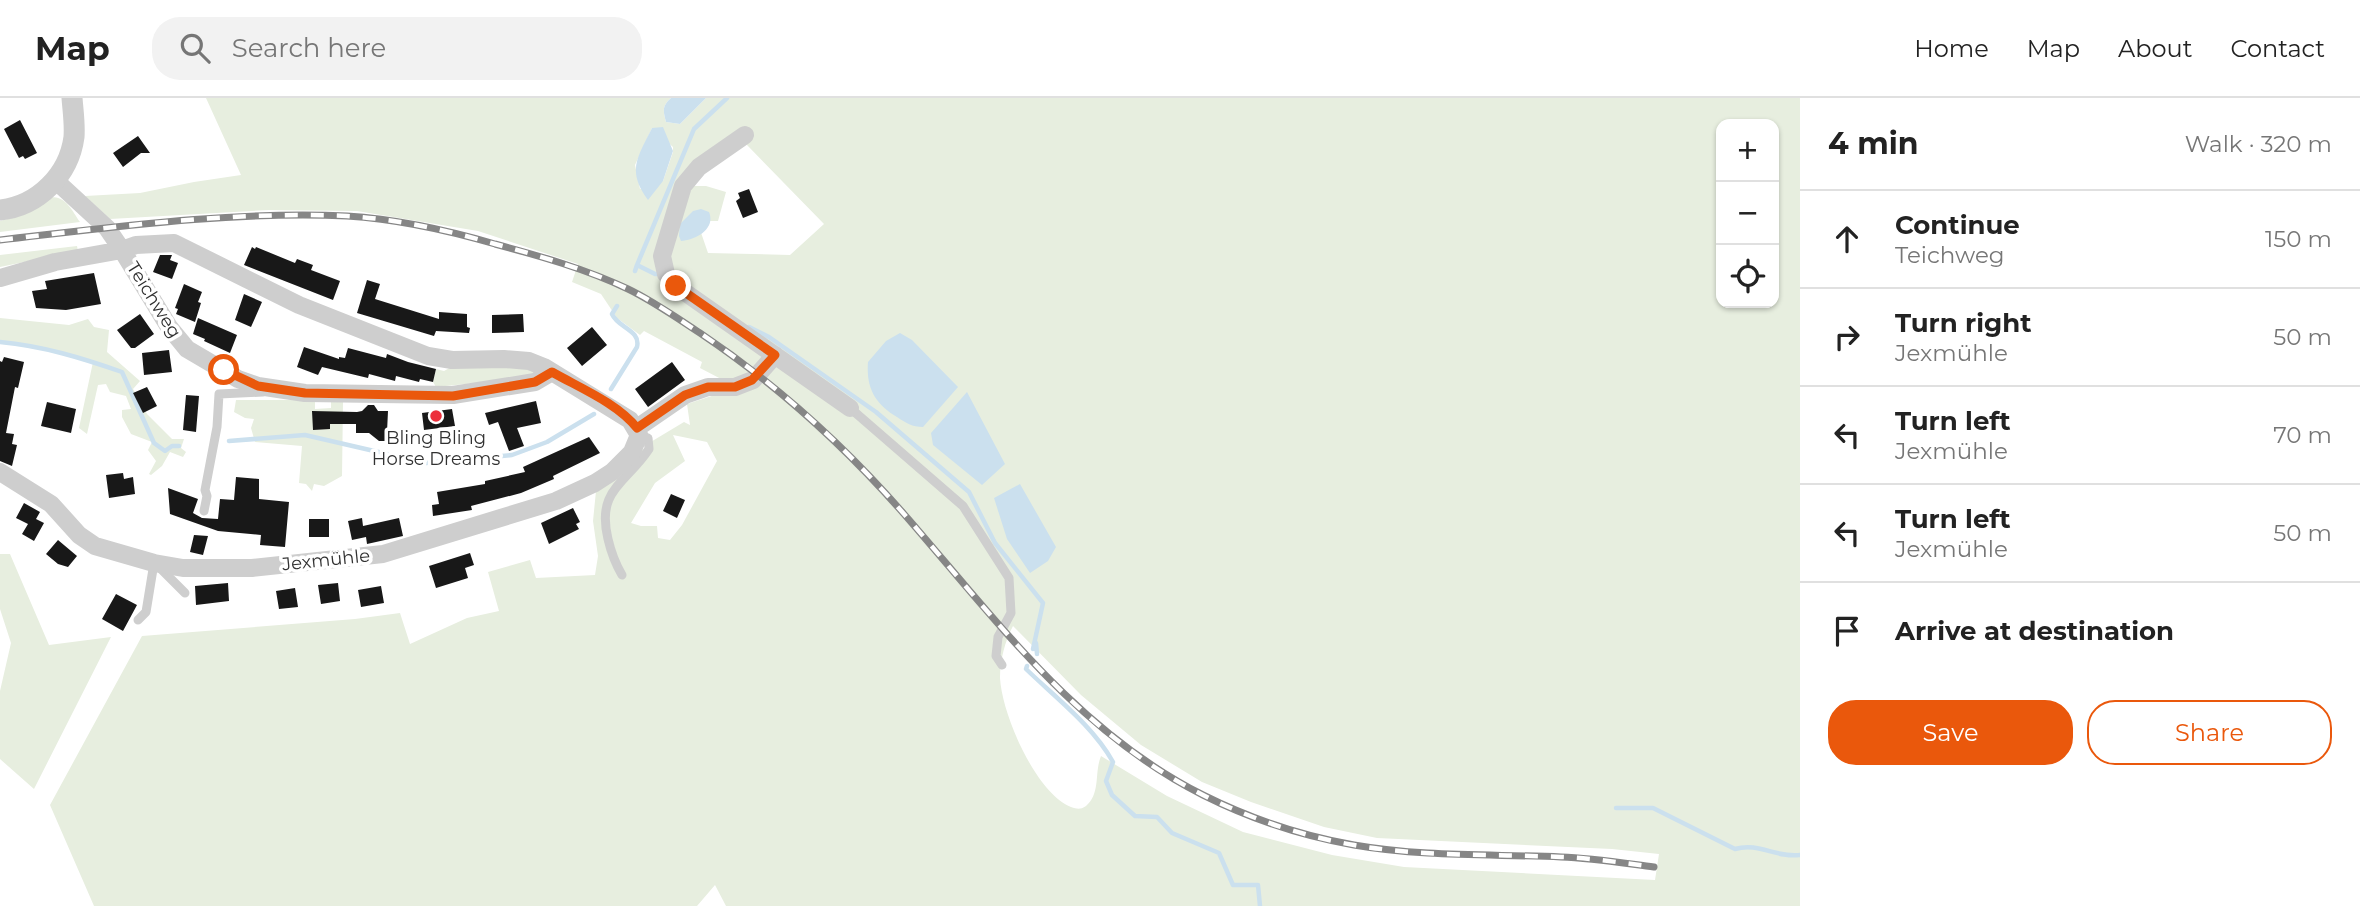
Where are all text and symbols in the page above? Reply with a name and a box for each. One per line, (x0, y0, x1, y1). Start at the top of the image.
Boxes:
search box (152, 17, 642, 80)
text: Map (35, 28, 110, 68)
icon: search (176, 29, 214, 67)
text: Search here (232, 32, 386, 64)
text: Home (1914, 34, 1989, 63)
text: Map (2027, 34, 2080, 63)
text: About (2118, 34, 2192, 63)
text: Contact (2230, 34, 2325, 63)
map controls (1716, 119, 1779, 308)
button: + (1716, 119, 1779, 182)
text: 4 min (1828, 125, 1918, 162)
text: Walk · 320 m (2185, 130, 2332, 158)
button: − (1716, 182, 1779, 245)
text: Continue (1895, 209, 2020, 241)
icon: ahead (1828, 220, 1866, 258)
text: 150 m (2265, 225, 2332, 253)
text: Teichweg (1895, 241, 2005, 269)
button: locate (1716, 245, 1779, 308)
street label: Teichweg (122, 258, 186, 342)
route end (660, 270, 691, 301)
text: Turn right (1895, 307, 2031, 339)
icon: right (1828, 318, 1866, 356)
text: 50 m (2273, 323, 2332, 351)
text: Jexmühle (1895, 339, 2008, 367)
route start (208, 354, 239, 385)
text: Turn left (1895, 405, 2011, 437)
marker: Bling Bling Horse Dreams (428, 408, 444, 424)
icon: left (1828, 416, 1866, 454)
text: 70 m (2273, 421, 2332, 449)
place label: Bling Bling Horse Dreams (372, 427, 500, 470)
text: Jexmühle (1895, 437, 2008, 465)
text: Turn left (1895, 503, 2011, 535)
icon: left (1828, 514, 1866, 552)
text: 50 m (2273, 519, 2332, 547)
text: Jexmühle (1895, 535, 2008, 563)
street label: Jexmühle (280, 544, 371, 576)
icon: arrive (1828, 612, 1866, 650)
text: Arrive at destination (1895, 615, 2174, 647)
button: Save (1828, 700, 2073, 765)
button: Share (2087, 700, 2332, 765)

